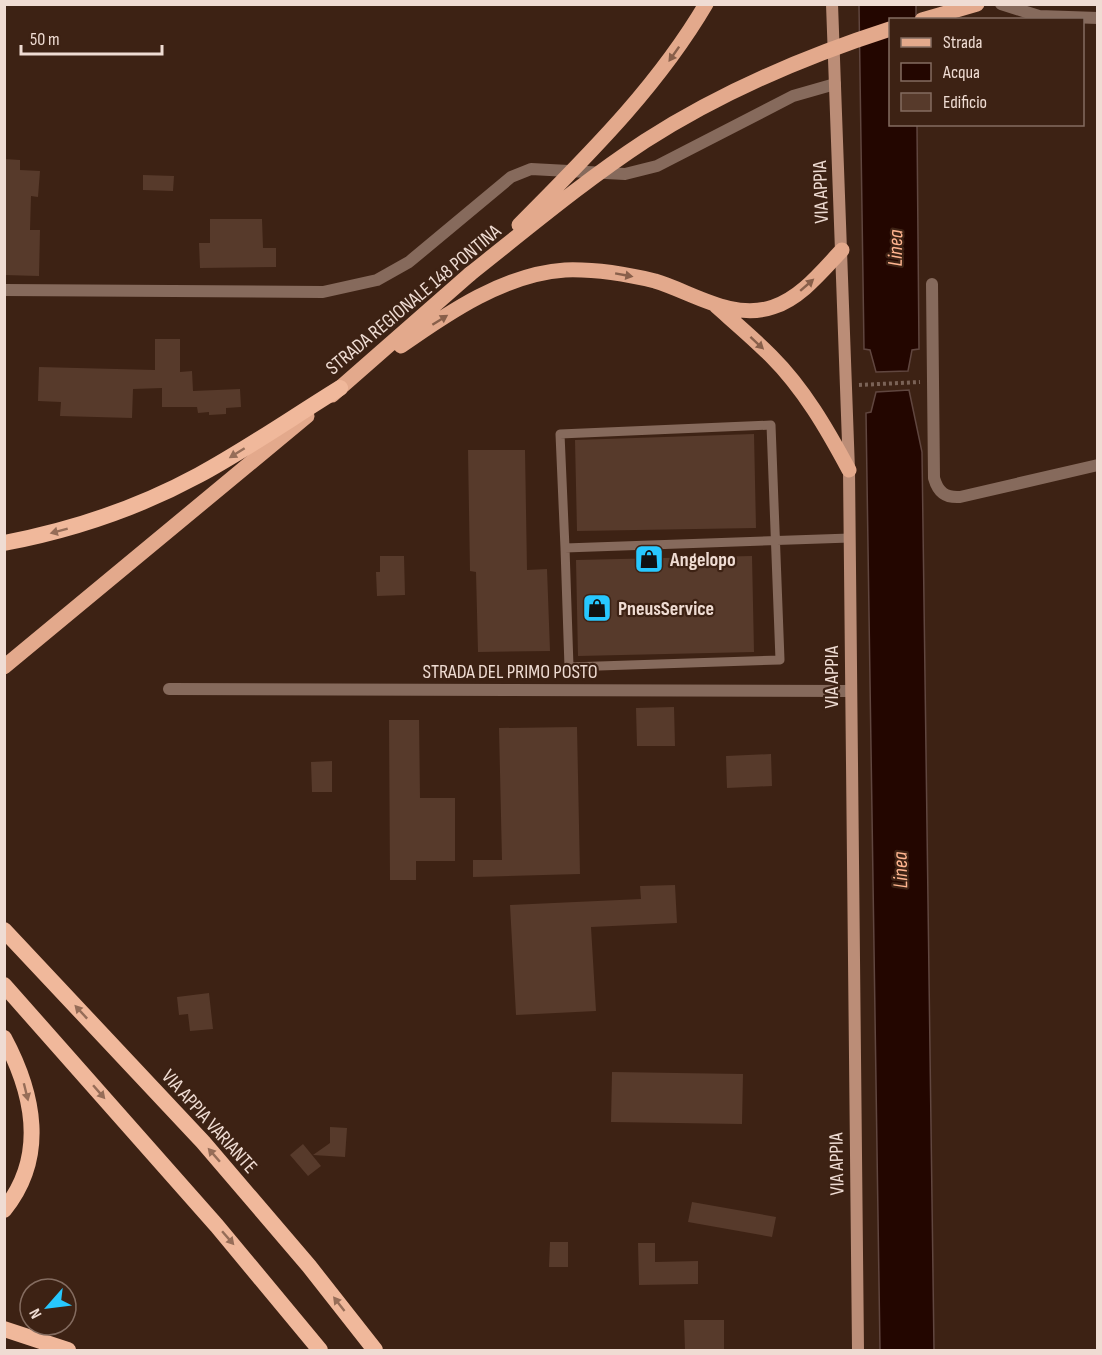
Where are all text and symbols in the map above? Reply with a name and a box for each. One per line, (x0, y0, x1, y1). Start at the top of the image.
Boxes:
scale bar (21, 18, 162, 56)
legend (889, 18, 1084, 126)
text: 50 m (30, 29, 60, 50)
text: Strada (943, 32, 983, 53)
one-way arrow (668, 45, 680, 61)
text: Acqua (942, 62, 980, 83)
text: Edificio (943, 92, 987, 113)
street label: VIA APPIA (808, 160, 834, 224)
street label: STRADA REGIONALE 148 PONTINA (321, 219, 506, 380)
water label: Linea (883, 229, 908, 267)
one-way arrow (615, 271, 634, 280)
one-way arrow (799, 279, 814, 292)
one-way arrow (432, 315, 448, 326)
one-way arrow (749, 336, 764, 349)
one-way arrow (228, 447, 245, 458)
one-way arrow (50, 526, 68, 536)
shop icon: Angelopo (633, 543, 665, 575)
place label: Angelopo (669, 548, 736, 572)
shop icon: PneusService (581, 592, 613, 624)
place label: PneusService (618, 597, 714, 621)
street label: VIA APPIA (820, 645, 844, 708)
street label: STRADA DEL PRIMO POSTO (422, 660, 598, 684)
water label: Linea (888, 851, 913, 889)
one-way arrow (74, 1005, 88, 1020)
street label: VIA APPIA VARIANTE (156, 1065, 262, 1179)
one-way arrow (22, 1083, 32, 1101)
one-way arrow (92, 1084, 105, 1099)
street label: VIA APPIA (824, 1132, 850, 1196)
one-way arrow (208, 1148, 221, 1163)
one-way arrow (221, 1230, 234, 1246)
north arrow (18, 1277, 78, 1337)
one-way arrow (333, 1296, 346, 1312)
text: N (26, 1305, 46, 1322)

